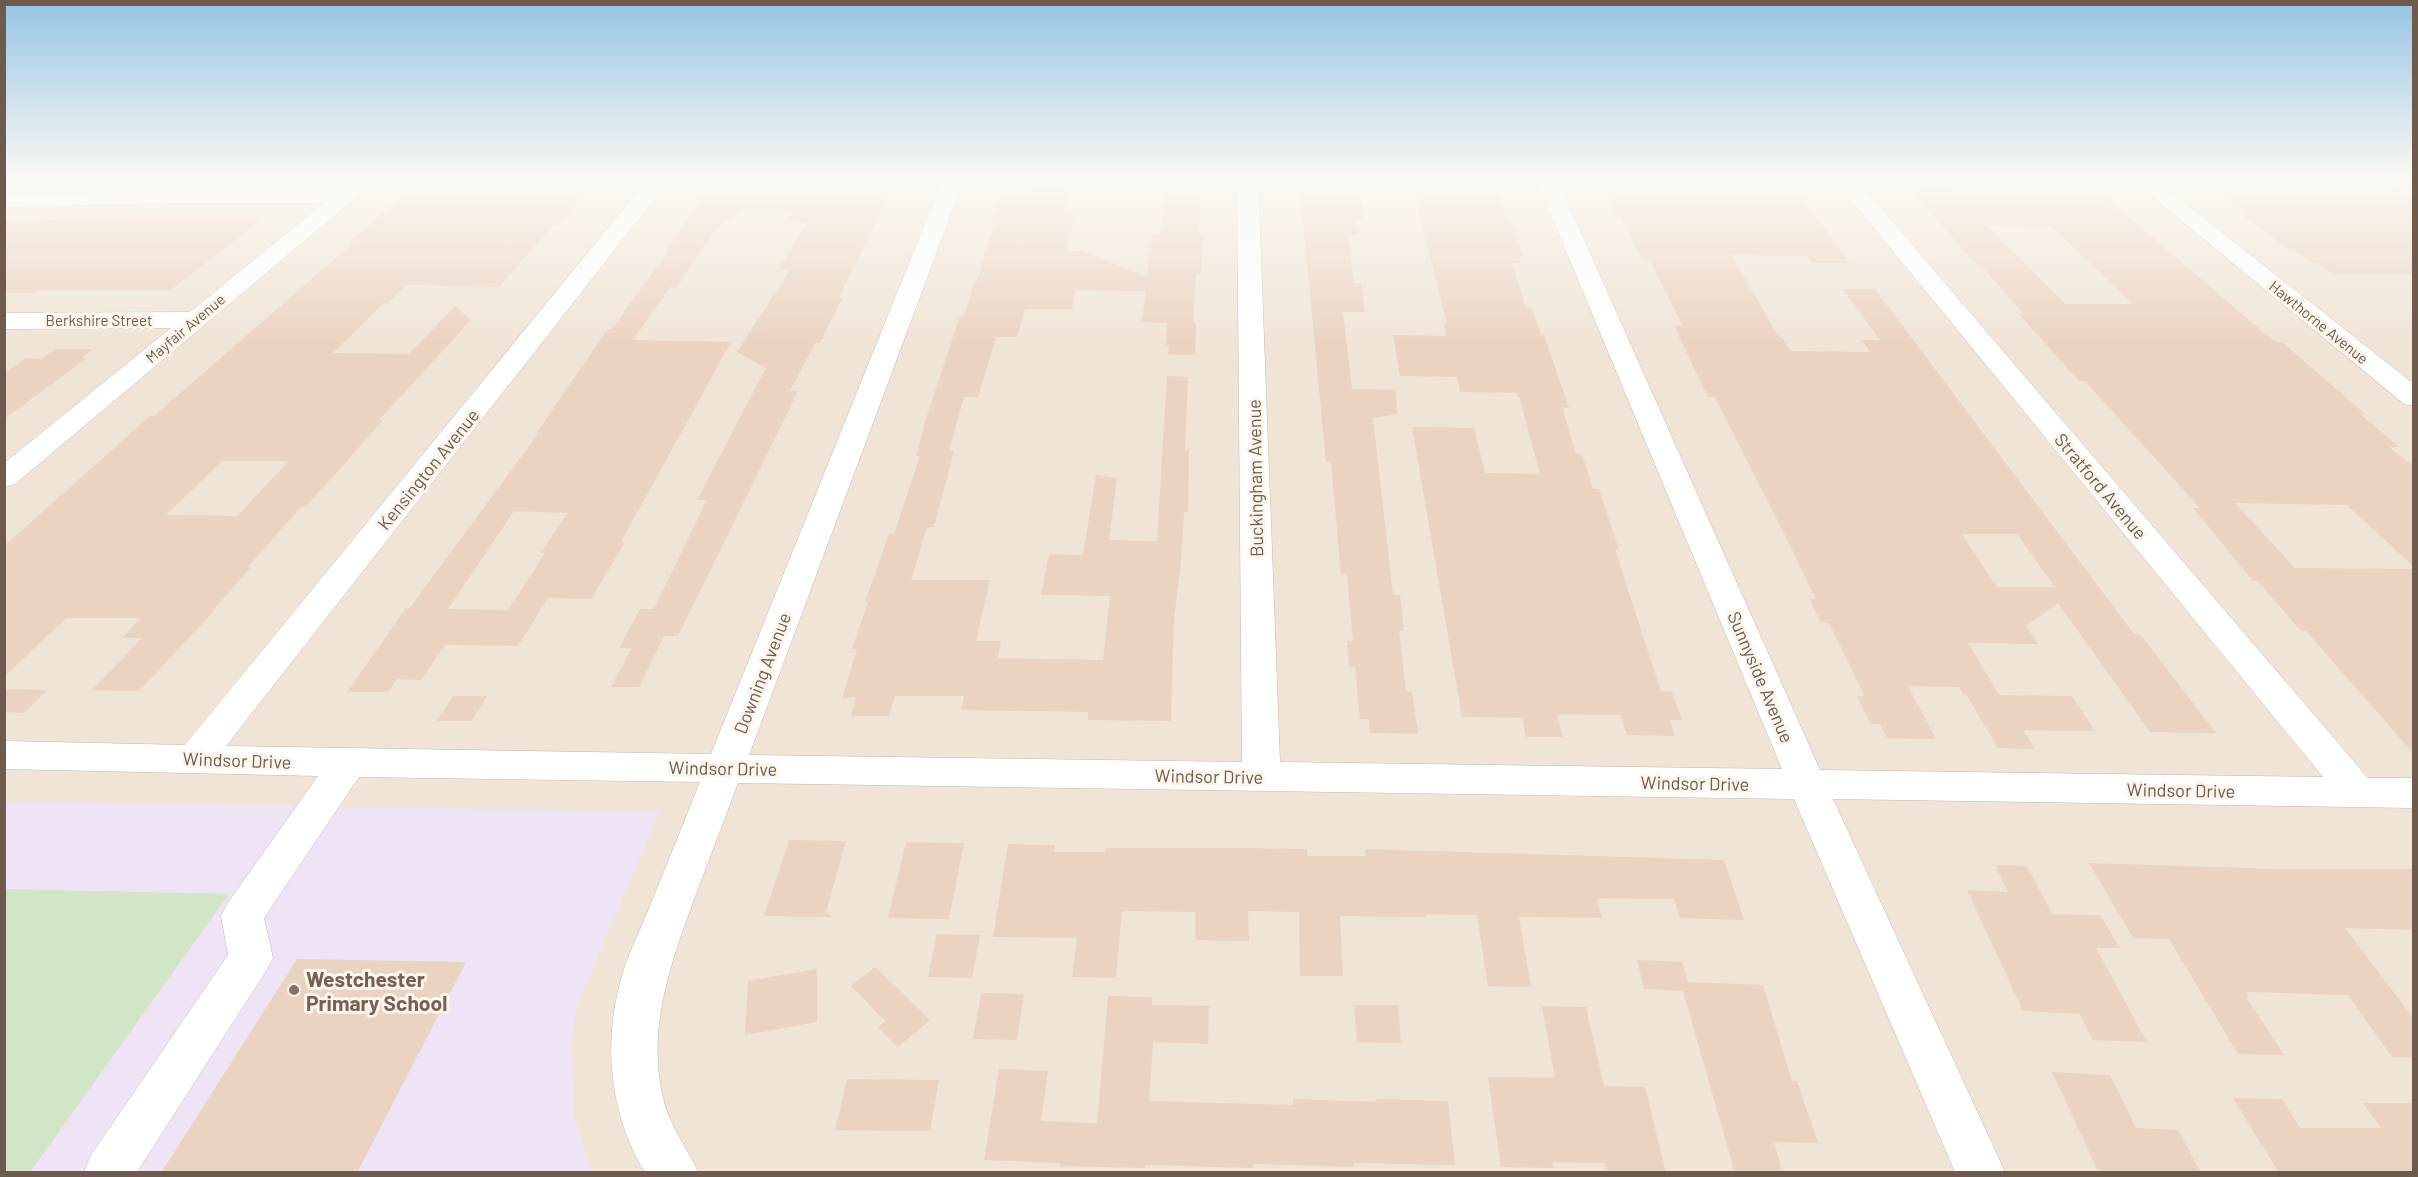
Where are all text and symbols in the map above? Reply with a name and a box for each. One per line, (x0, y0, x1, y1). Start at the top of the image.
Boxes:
street label: Hawthorne Avenue (2266, 277, 2372, 367)
street label: Mayfair Avenue (142, 290, 228, 366)
street label: Berkshire Street (46, 311, 152, 329)
street label: Buckingham Avenue (1243, 399, 1267, 557)
street label: Kensington Avenue (373, 404, 483, 534)
street label: Stratford Avenue (2050, 428, 2152, 544)
street label: Sunnyside Avenue (1723, 608, 1799, 746)
street label: Downing Avenue (729, 609, 795, 737)
street label: Windsor Drive (182, 747, 292, 773)
street label: Windsor Drive (669, 756, 777, 780)
street label: Windsor Drive (1155, 764, 1263, 788)
street label: Windsor Drive (1641, 771, 1749, 795)
street label: Windsor Drive (2127, 778, 2235, 802)
place label: Westchester Primary School (306, 966, 447, 1015)
marker: Westchester Primary School (287, 983, 301, 997)

